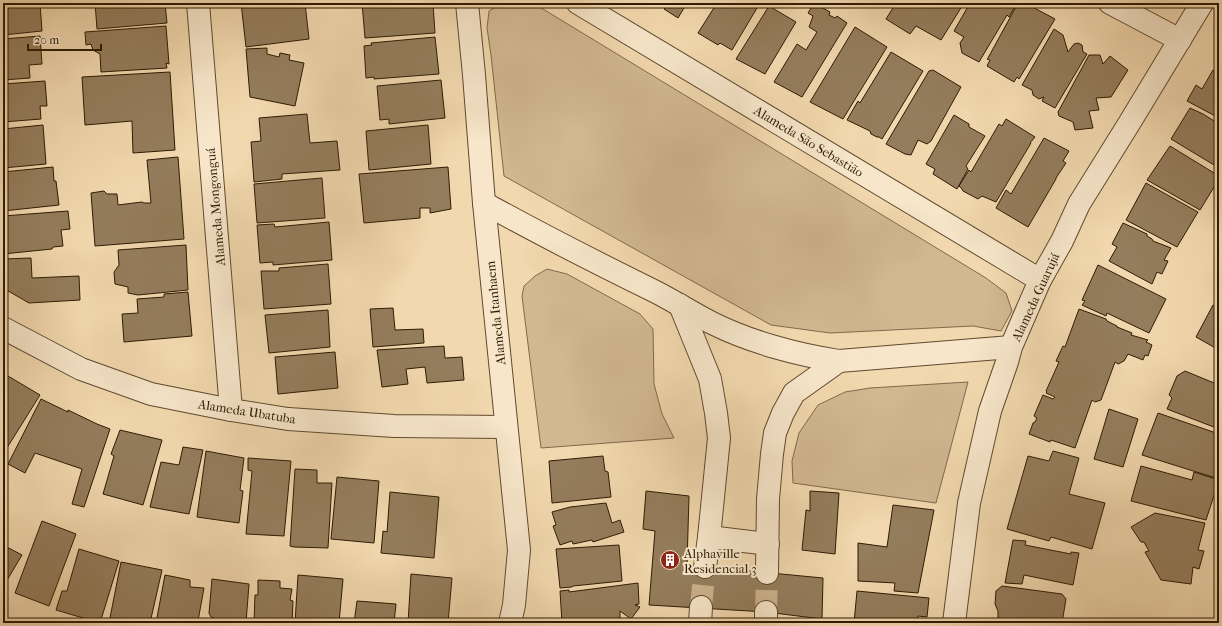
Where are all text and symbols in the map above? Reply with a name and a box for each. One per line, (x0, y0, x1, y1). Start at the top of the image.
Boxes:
scale bar (28, 26, 101, 52)
text: 20 m (34, 33, 59, 47)
street label: Alameda São Sebastião (750, 102, 867, 180)
street label: Alameda Mongonguá (203, 146, 228, 268)
street label: Alameda Guarujá (1008, 250, 1063, 345)
street label: Alameda Itanhaem (483, 260, 509, 367)
street label: Alameda Ubatuba (196, 396, 298, 427)
place label: Alphaville Residencial 3 (683, 546, 757, 576)
building icon: Alphaville Residencial 3 (659, 549, 681, 571)

